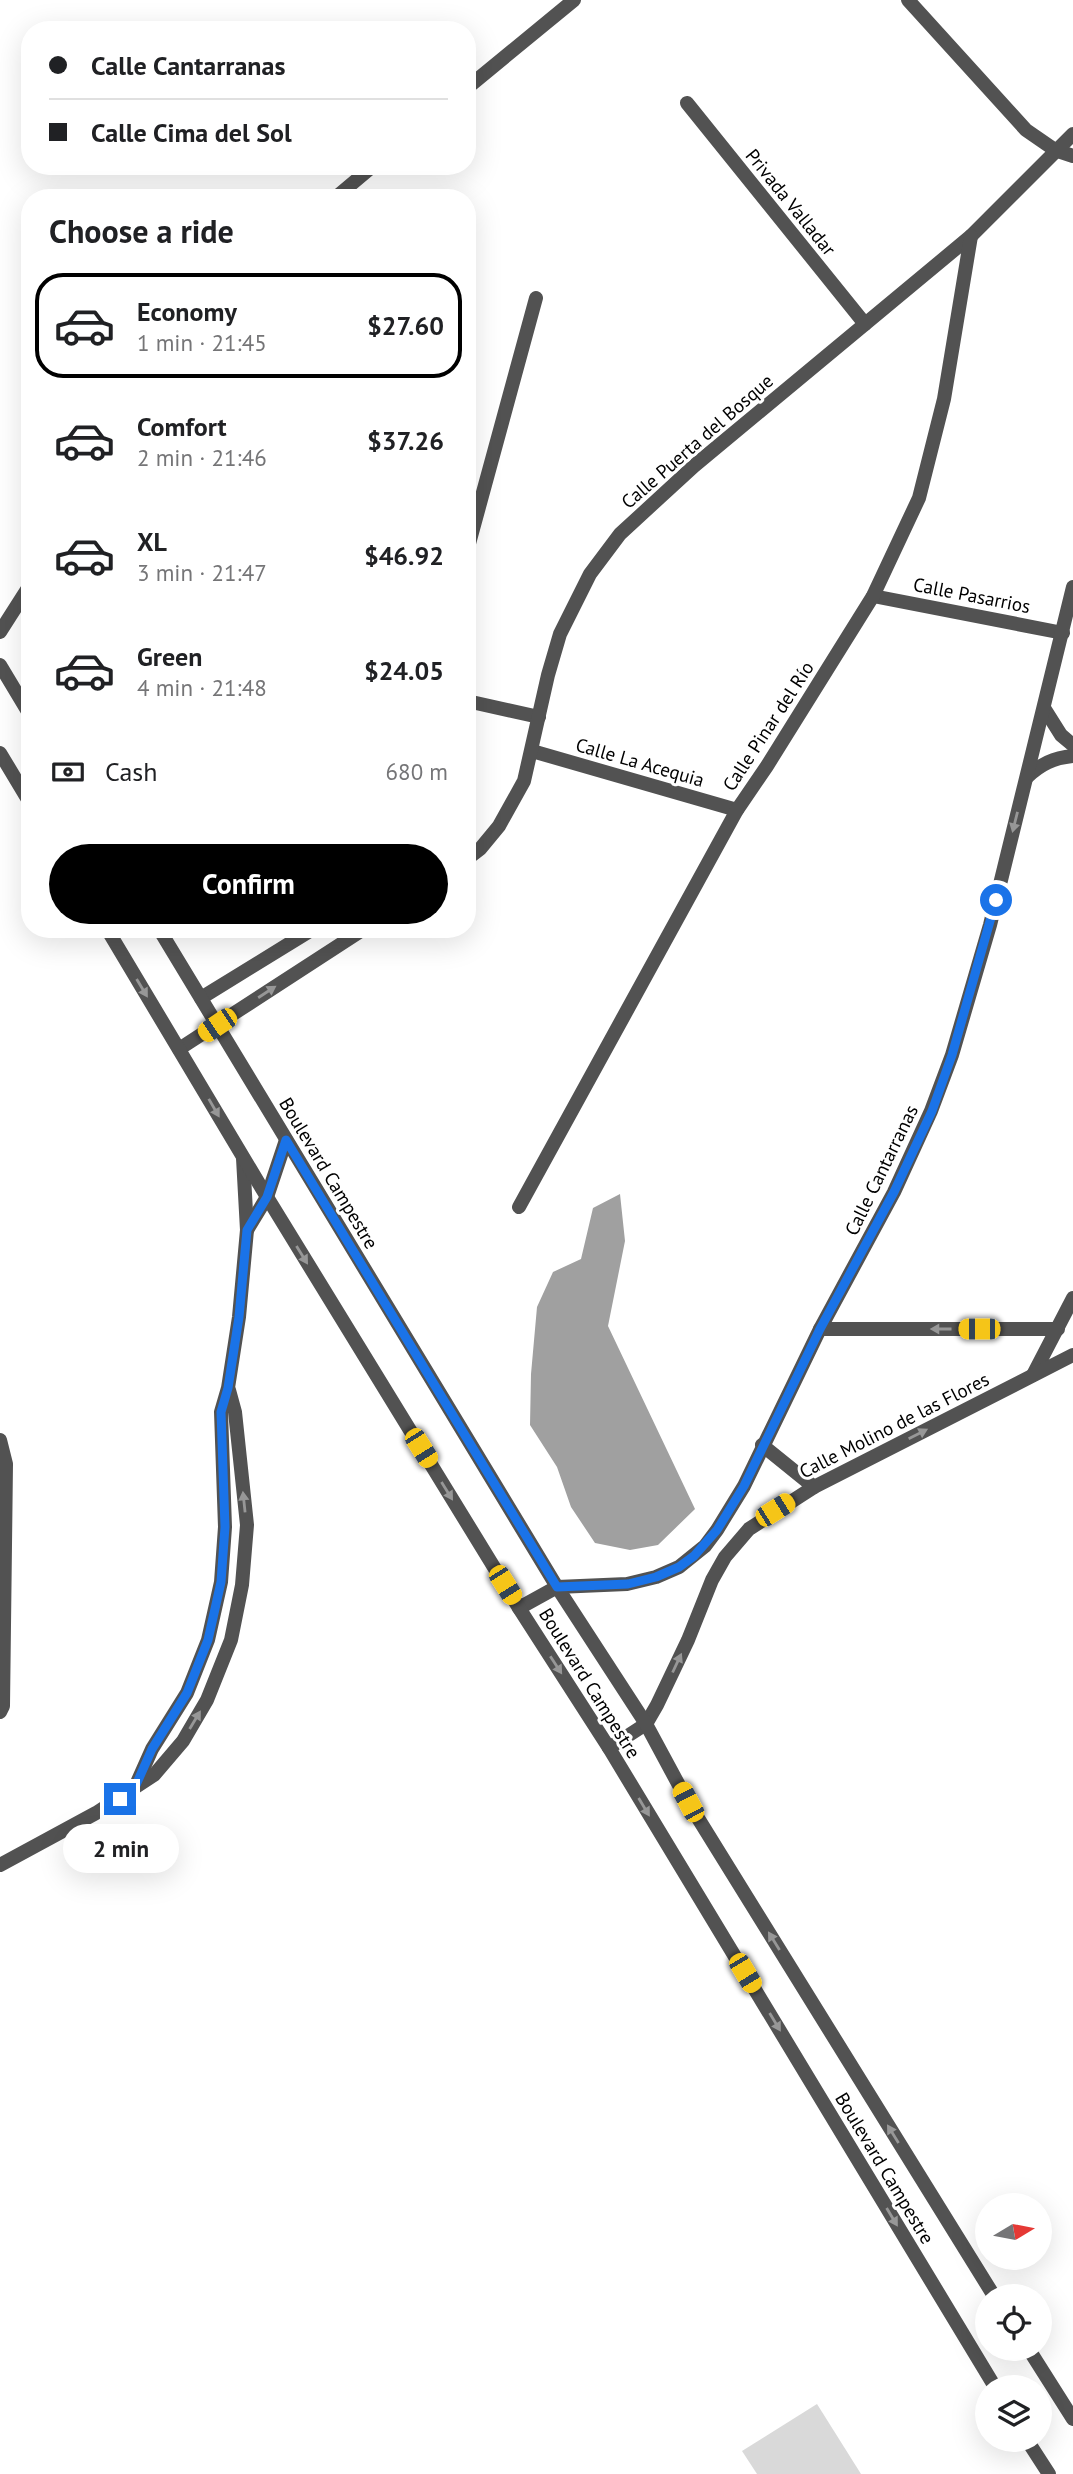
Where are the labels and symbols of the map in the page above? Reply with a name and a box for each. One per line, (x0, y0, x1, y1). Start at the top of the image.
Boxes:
street label: Privada Valladar (741, 144, 842, 261)
street label: Calle Puerta del Bosque (616, 368, 778, 514)
street label: Calle Pasarrios (911, 572, 1033, 618)
street label: Calle Pinar del Río (717, 657, 819, 795)
street label: Calle La Acequia (573, 732, 707, 792)
one-way arrow (1010, 811, 1021, 833)
route start (980, 884, 1012, 916)
one-way arrow (136, 978, 148, 997)
one-way arrow (258, 986, 277, 999)
car (194, 1005, 241, 1045)
street label: Boulevard Campestre (274, 1093, 384, 1253)
one-way arrow (208, 1099, 220, 1118)
street label: Calle Cantarranas (839, 1101, 923, 1239)
one-way arrow (296, 1246, 309, 1265)
car (959, 1319, 1001, 1340)
one-way arrow (929, 1323, 951, 1335)
street label: Calle Molino de las Flores (795, 1367, 993, 1483)
car (401, 1425, 442, 1471)
one-way arrow (908, 1428, 928, 1439)
one-way arrow (441, 1481, 453, 1500)
car (752, 1490, 799, 1530)
one-way arrow (238, 1491, 249, 1513)
car (485, 1562, 526, 1608)
street label: Boulevard Campestre (534, 1603, 646, 1763)
one-way arrow (672, 1653, 683, 1674)
one-way arrow (549, 1656, 562, 1675)
one-way arrow (189, 1711, 201, 1730)
car (669, 1779, 708, 1825)
route end (104, 1783, 136, 1815)
one-way arrow (638, 1797, 650, 1816)
callout: 2 min (62, 1824, 178, 1872)
one-way arrow (767, 1931, 780, 1950)
car (726, 1950, 765, 1996)
one-way arrow (768, 2013, 781, 2032)
street label: Boulevard Campestre (830, 2088, 940, 2248)
one-way arrow (887, 2125, 900, 2144)
north arrow (975, 2193, 1052, 2270)
one-way arrow (886, 2207, 899, 2227)

